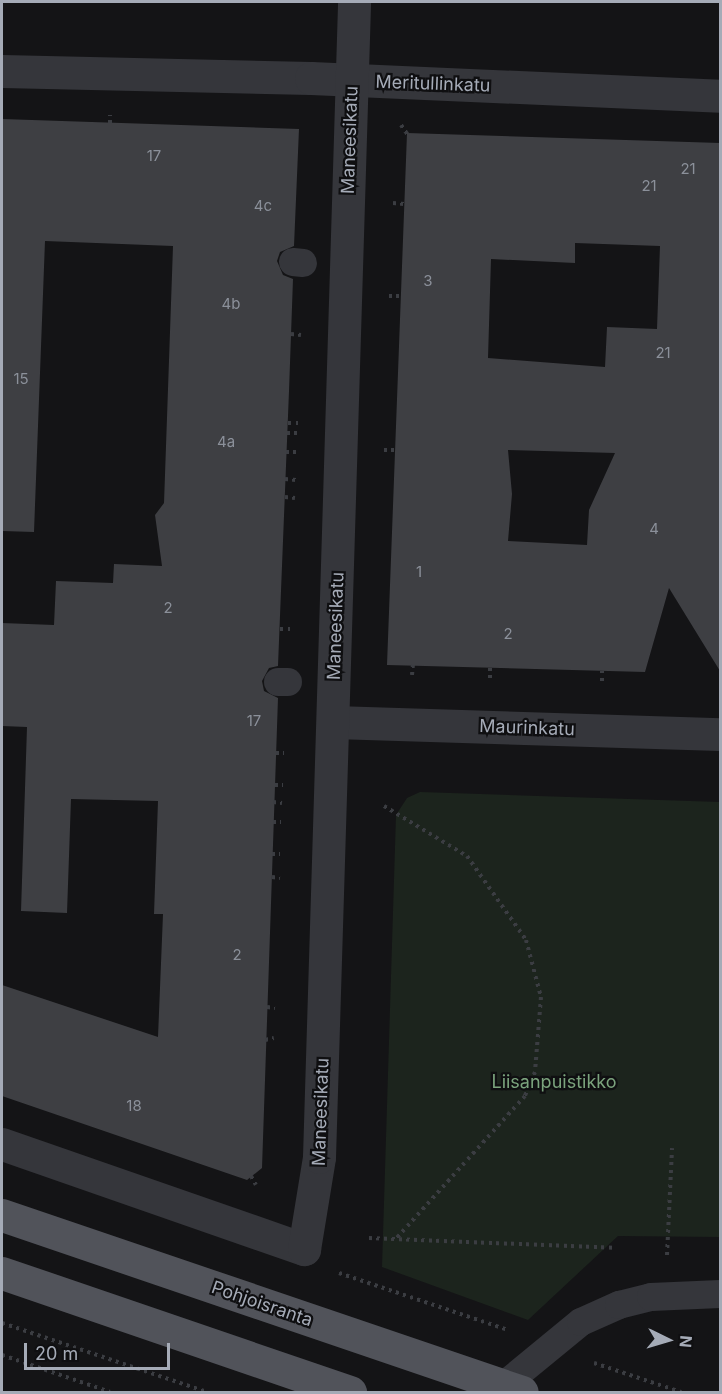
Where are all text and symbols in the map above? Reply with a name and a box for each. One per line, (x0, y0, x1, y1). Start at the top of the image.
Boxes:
street label: Meritullinkatu (375, 71, 491, 97)
street label: Maneesikatu (337, 85, 363, 195)
house number: 17 (147, 147, 161, 165)
house number: 21 (680, 160, 696, 178)
house number: 21 (641, 177, 657, 195)
house number: 4c (254, 197, 272, 215)
house number: 3 (423, 272, 433, 290)
house number: 4b (222, 295, 240, 313)
house number: 21 (655, 344, 671, 362)
house number: 15 (13, 370, 29, 388)
house number: 4a (217, 433, 235, 451)
house number: 4 (649, 520, 659, 538)
house number: 1 (416, 563, 422, 581)
street label: Maneesikatu (323, 571, 349, 681)
house number: 2 (163, 599, 173, 617)
house number: 2 (503, 625, 513, 643)
house number: 17 (247, 712, 261, 730)
street label: Maurinkatu (479, 716, 575, 740)
house number: 2 (232, 946, 242, 964)
street label: Maneesikatu (308, 1057, 334, 1167)
park label: Liisanpuistikko (491, 1071, 617, 1093)
house number: 18 (126, 1097, 142, 1115)
street label: Pohjoisranta (209, 1277, 315, 1331)
north arrow (638, 1310, 698, 1370)
scale bar (27, 1331, 172, 1369)
text: N (675, 1335, 696, 1349)
text: 20 m (35, 1343, 78, 1364)

